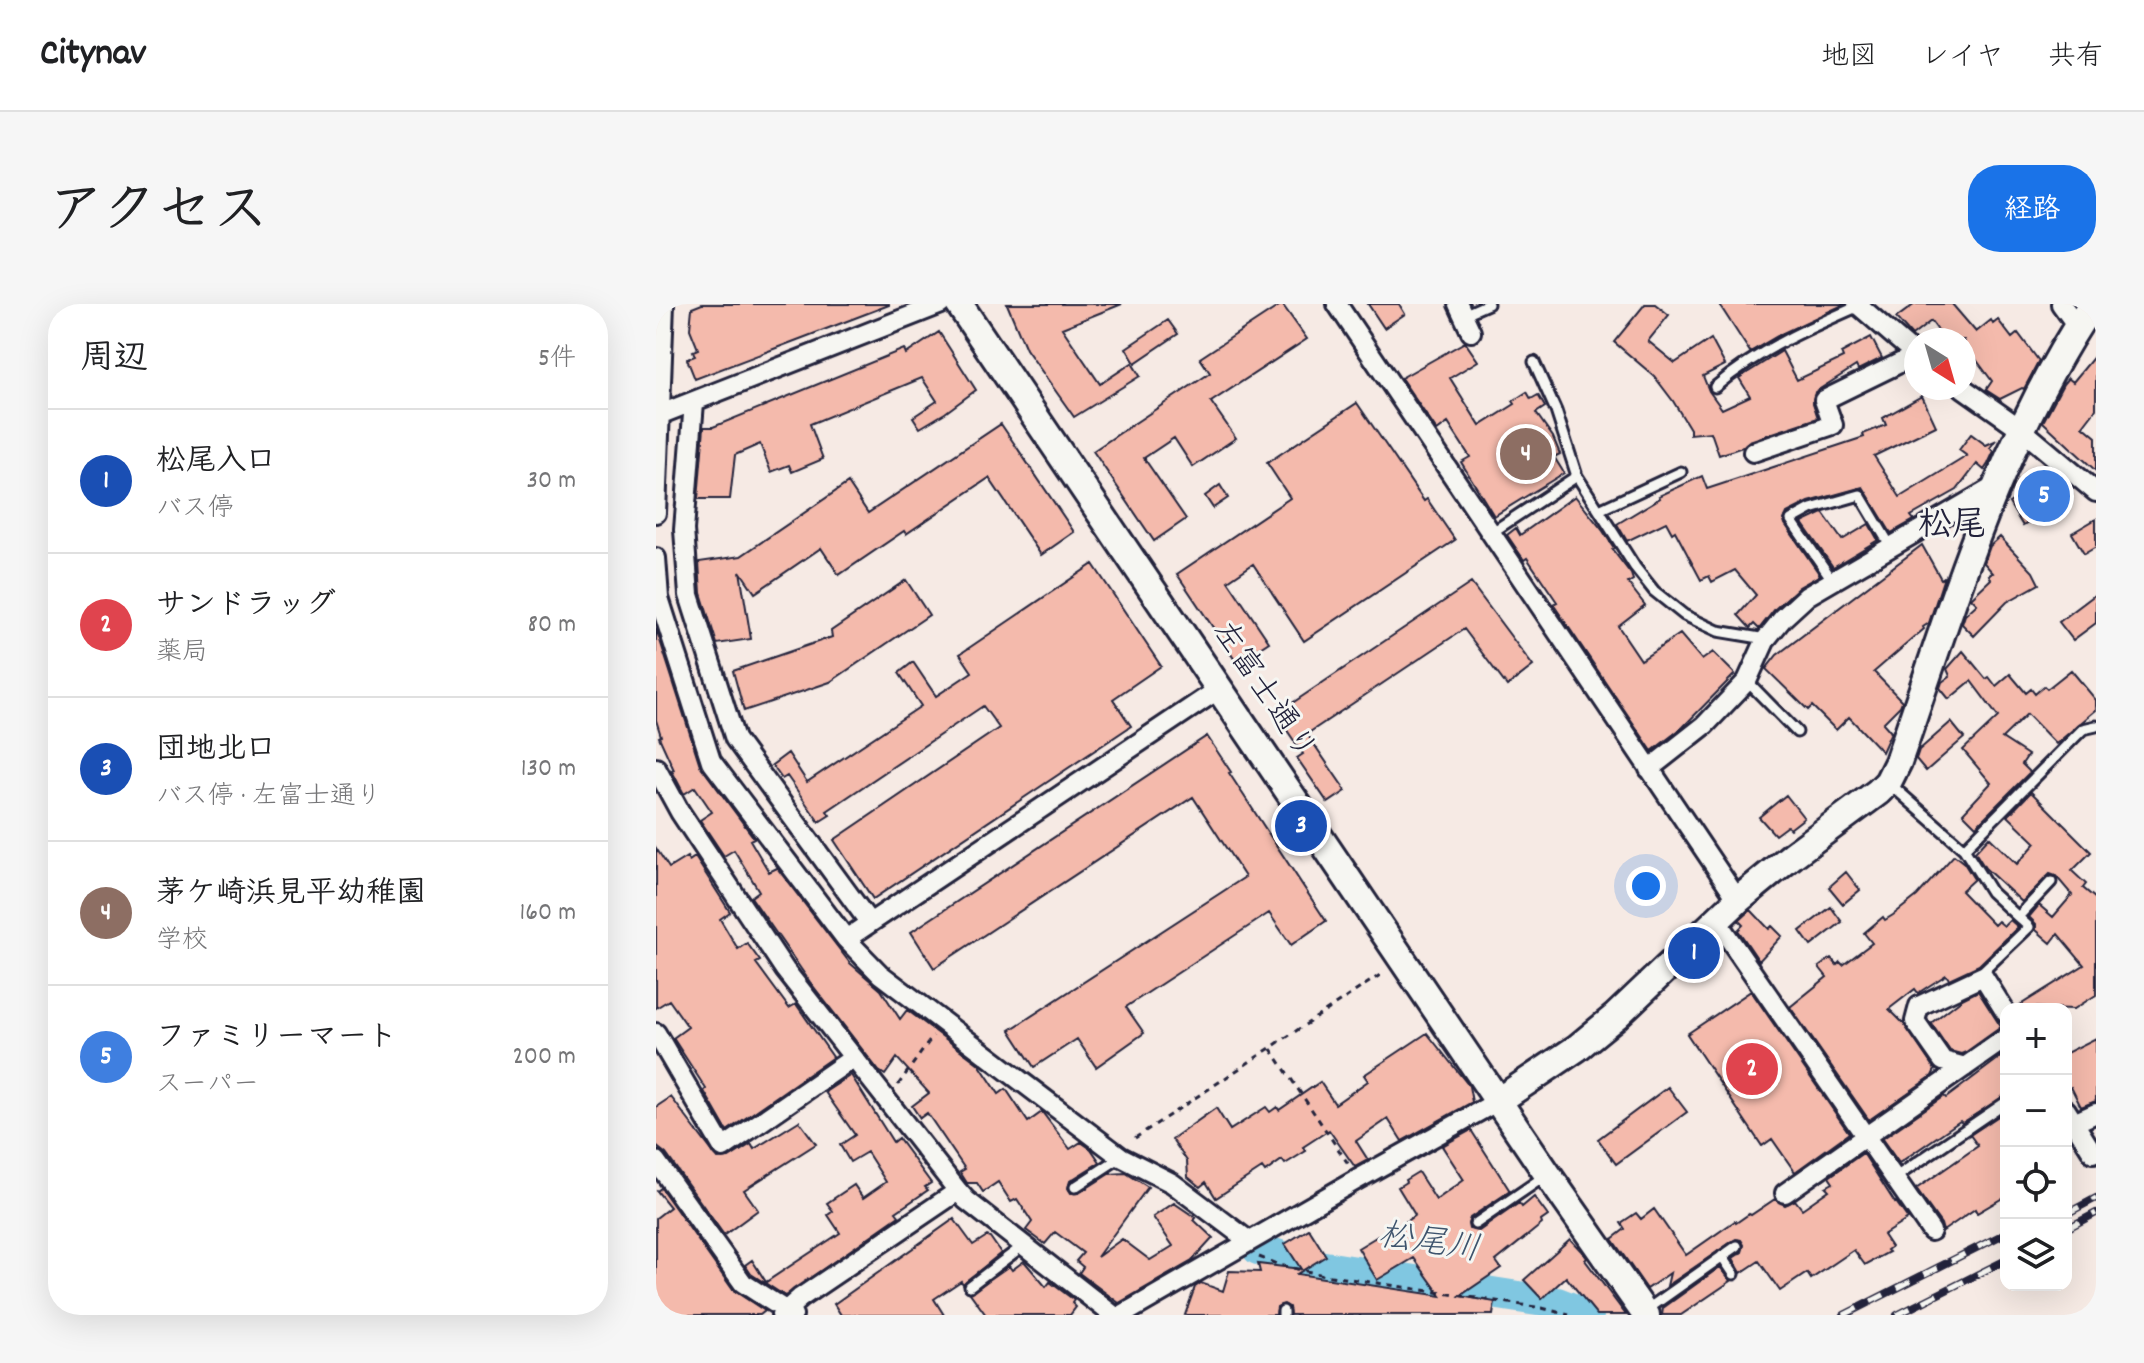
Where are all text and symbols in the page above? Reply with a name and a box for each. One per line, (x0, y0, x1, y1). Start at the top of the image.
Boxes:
text: Citynav (40, 28, 146, 83)
text: 地図 (1821, 39, 1877, 79)
text: レイヤ (1921, 39, 2004, 79)
text: 共有 (2048, 39, 2104, 79)
button: 経路 (1968, 165, 2096, 252)
text: アクセス (48, 175, 269, 255)
north arrow (1904, 328, 1976, 400)
text: 周辺 (80, 336, 148, 385)
text: 5件 (538, 341, 576, 378)
pin: 4 (1500, 424, 1552, 484)
text: 松尾入口 (156, 442, 276, 485)
text: 1 (103, 463, 109, 500)
text: 30 m (526, 463, 576, 500)
pin: 5 (2018, 466, 2070, 526)
text: バス停 (156, 491, 234, 528)
district label: 松尾 (1918, 503, 1986, 552)
text: サンドラッグ (156, 586, 336, 629)
text: 2 (100, 607, 112, 644)
text: 80 m (528, 607, 576, 644)
street label: 左富士通り (1198, 613, 1326, 771)
text: 薬局 (156, 635, 208, 672)
text: 団地北口 (156, 730, 276, 773)
text: 3 (100, 751, 112, 788)
text: 130 m (521, 751, 576, 788)
text: バス停 · 左富士通り (156, 779, 382, 816)
pin: 3 (1275, 796, 1327, 856)
your location (1626, 866, 1666, 906)
text: 茅ケ崎浜見平幼稚園 (156, 874, 426, 917)
text: 4 (101, 895, 111, 932)
text: 160 m (520, 895, 576, 932)
text: 学校 (156, 923, 208, 960)
pin: 1 (1668, 923, 1720, 983)
map controls (2000, 1003, 2072, 1291)
button: + (2000, 1003, 2072, 1075)
text: ファミリーマート (156, 1018, 397, 1061)
text: 5 (100, 1039, 112, 1076)
text: 200 m (512, 1039, 576, 1076)
pin: 2 (1726, 1039, 1778, 1099)
text: スーパー (156, 1067, 259, 1104)
button: − (2000, 1075, 2072, 1147)
button: locate (2000, 1147, 2072, 1219)
water label: 松尾川 (1375, 1213, 1483, 1277)
button: layers (2000, 1219, 2072, 1291)

